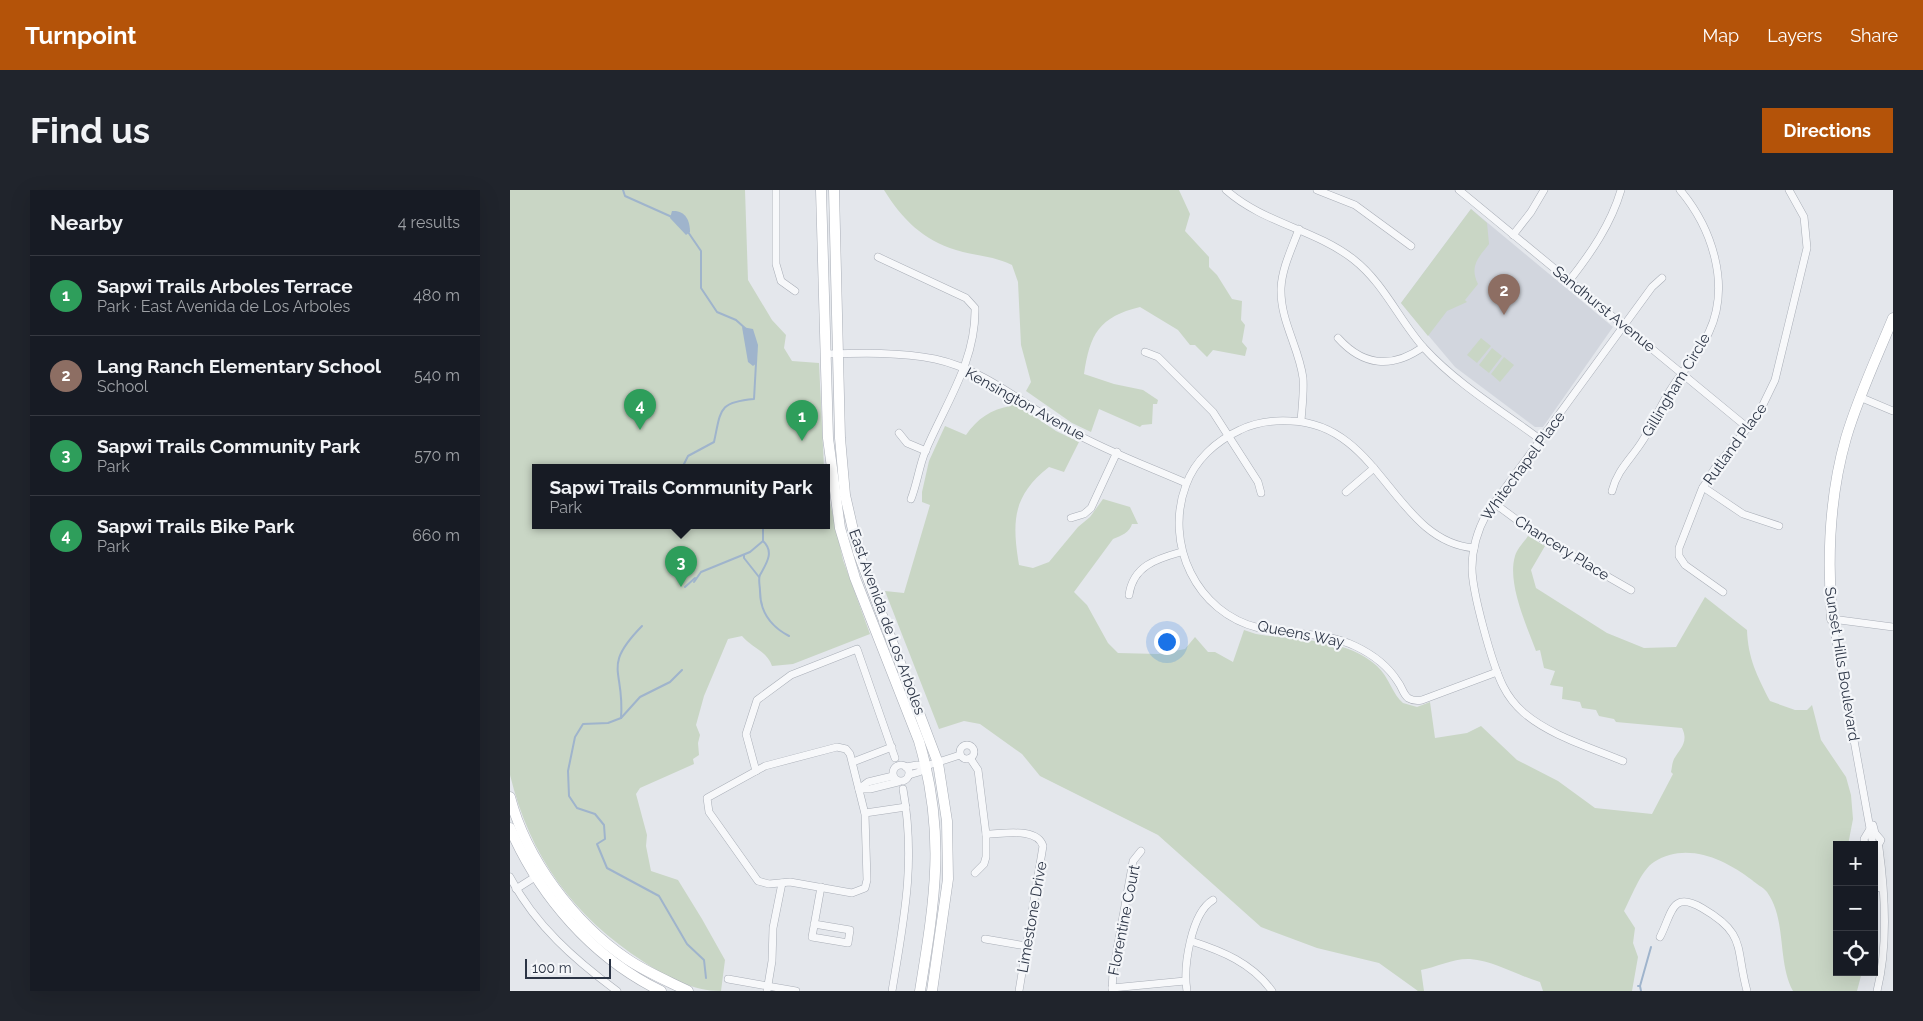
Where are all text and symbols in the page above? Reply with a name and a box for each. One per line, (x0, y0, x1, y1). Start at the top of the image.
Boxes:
text: Turnpoint (25, 21, 137, 50)
text: Map (1703, 25, 1739, 46)
text: Layers (1767, 25, 1822, 46)
text: Share (1850, 25, 1898, 46)
button: Directions (1762, 108, 1893, 153)
text: Find us (30, 110, 150, 151)
text: Nearby (50, 210, 123, 235)
text: 4 results (398, 213, 460, 232)
street label: Sandhurst Avenue (1549, 262, 1659, 356)
pin: 2 (1488, 274, 1520, 315)
text: Sapwi Trails Arboles Terrace (97, 275, 353, 297)
text: 1 (62, 286, 70, 305)
text: 480 m (413, 286, 460, 305)
text: Park · East Avenida de Los Arboles (97, 297, 350, 316)
street label: Gillingham Circle (1638, 330, 1714, 440)
text: Lang Ranch Elementary School (97, 355, 381, 377)
street label: Kensington Avenue (962, 364, 1088, 444)
text: 2 (61, 366, 71, 385)
text: 540 m (414, 366, 460, 385)
text: School (97, 377, 148, 396)
pin: 4 (624, 389, 656, 430)
pin: 1 (786, 400, 818, 441)
street label: Rutland Place (1699, 400, 1771, 488)
street label: Whitechapel Place (1477, 408, 1569, 524)
text: Sapwi Trails Community Park (97, 435, 360, 457)
text: 3 (62, 446, 70, 465)
text: 570 m (414, 446, 460, 465)
text: Park (97, 457, 130, 476)
popup (532, 464, 830, 529)
text: Sapwi Trails Community Park (549, 476, 813, 498)
text: Park (549, 498, 582, 517)
street label: Chancery Place (1511, 512, 1613, 584)
text: Sapwi Trails Bike Park (97, 515, 294, 537)
text: 4 (61, 526, 71, 545)
text: 660 m (412, 526, 460, 545)
street label: East Avenida de Los Arboles (845, 527, 929, 717)
text: Park (97, 537, 130, 556)
pin: 3 (665, 546, 697, 587)
street label: Sunset Hills Boulevard (1821, 586, 1863, 742)
street label: Queens Way (1256, 617, 1346, 651)
your location (1154, 629, 1180, 655)
map controls (1833, 841, 1878, 976)
button: + (1833, 841, 1878, 886)
street label: Limestone Drive (1013, 860, 1051, 974)
street label: Florentine Court (1104, 863, 1144, 977)
button: − (1833, 886, 1878, 931)
button: locate (1833, 931, 1878, 976)
scale bar (525, 956, 611, 979)
text: 100 m (532, 960, 572, 976)

